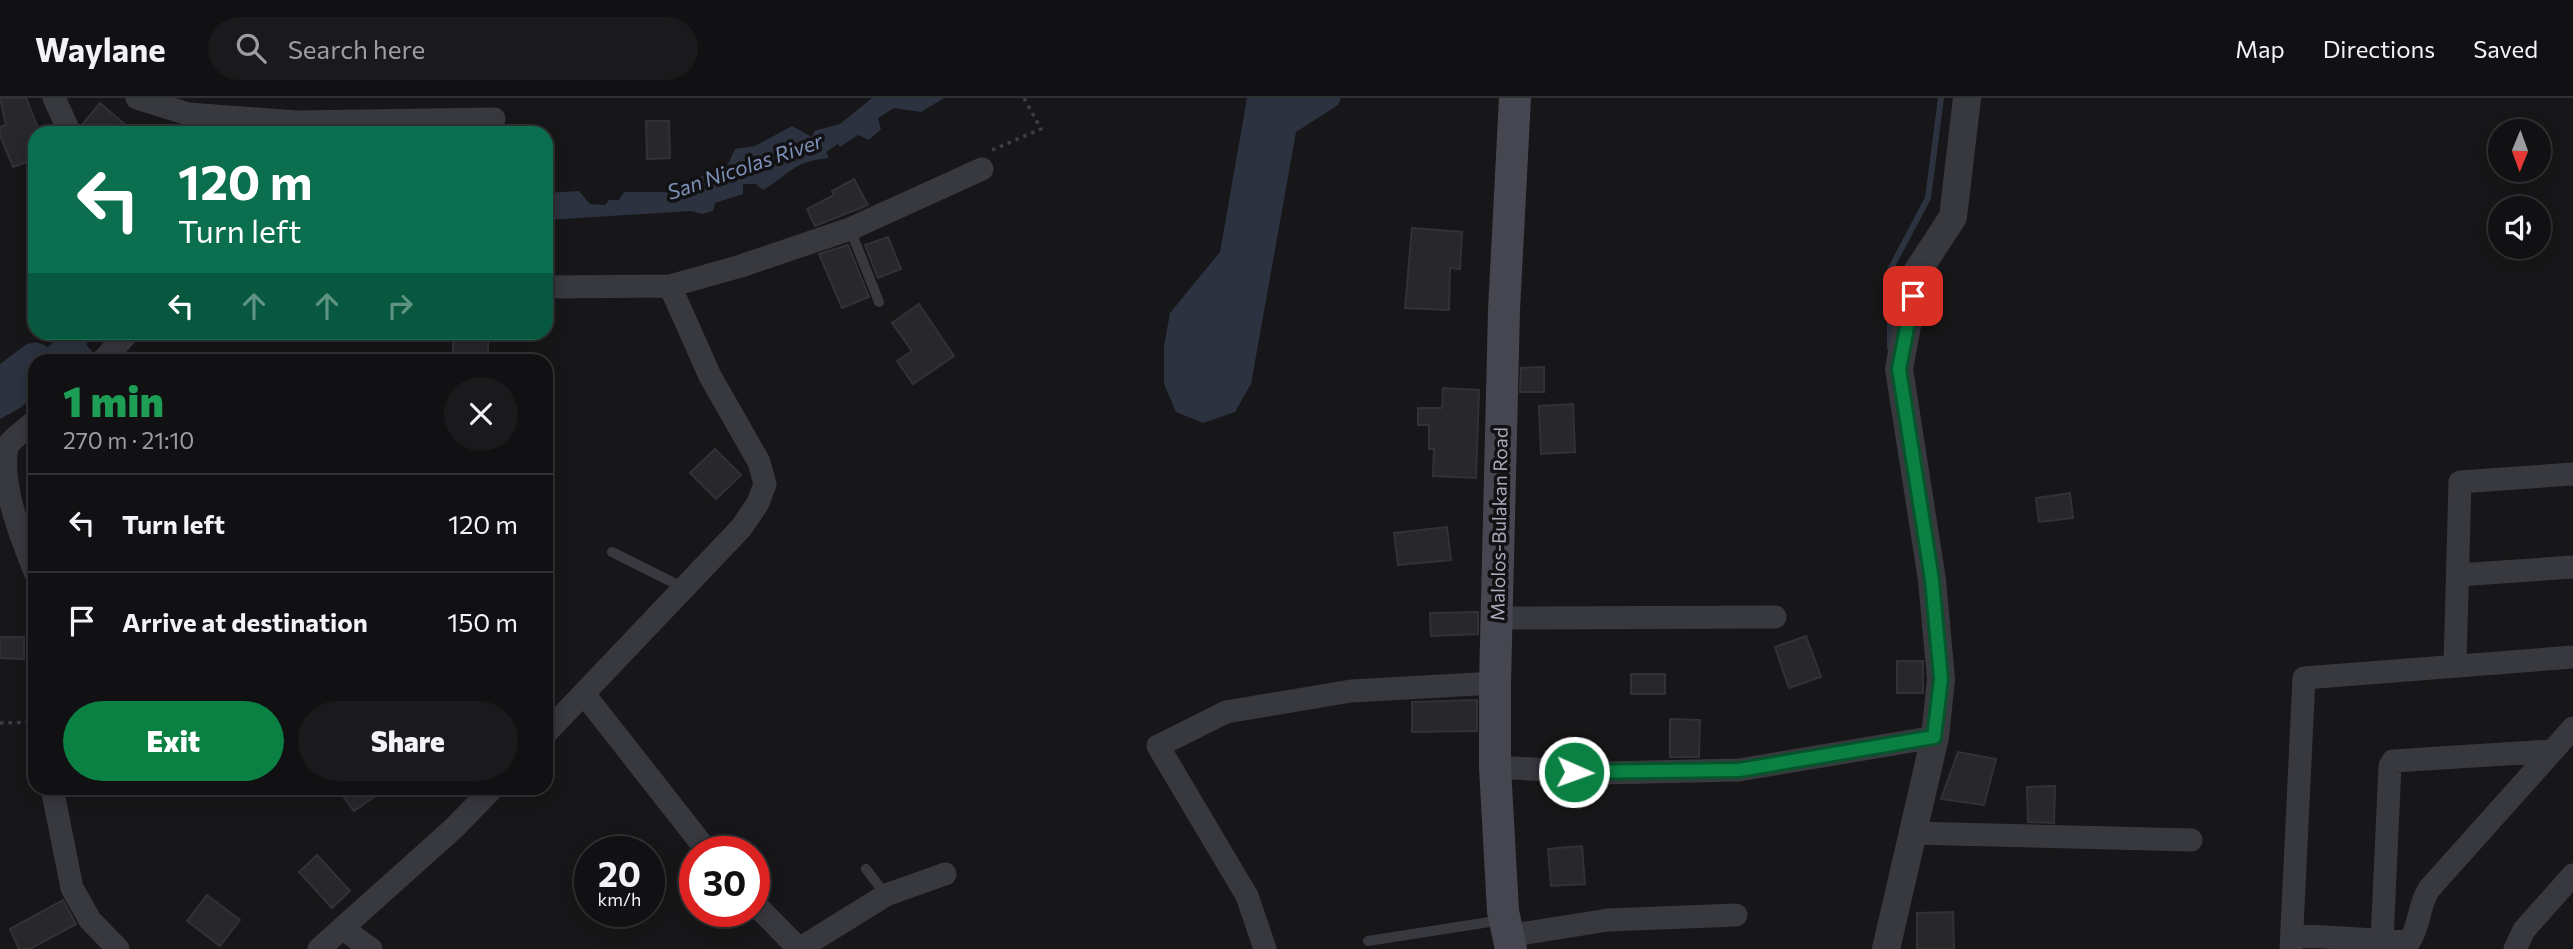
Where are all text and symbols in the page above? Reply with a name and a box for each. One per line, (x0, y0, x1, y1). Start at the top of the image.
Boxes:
search box (208, 17, 698, 80)
text: Waylane (35, 28, 166, 69)
icon: search (232, 29, 270, 67)
text: Search here (288, 33, 425, 64)
text: Map (2235, 34, 2285, 63)
text: Directions (2323, 34, 2435, 63)
text: Saved (2473, 34, 2538, 63)
north arrow (2488, 119, 2552, 182)
map controls (2488, 119, 2551, 259)
water label: San Nicolas River (663, 127, 826, 204)
text: 120 m (178, 150, 312, 210)
icon: left (63, 154, 154, 245)
button: sound (2488, 196, 2551, 259)
text: Turn left (178, 210, 302, 250)
pin (1883, 266, 1943, 326)
icon: arrive (1894, 277, 1932, 315)
icon: left (162, 287, 200, 325)
icon: ahead (235, 287, 273, 325)
icon: ahead (308, 287, 346, 325)
icon: right (381, 287, 419, 325)
text: 1 min (63, 374, 164, 426)
button: close (444, 377, 518, 451)
text: 270 m · 21:10 (63, 426, 194, 454)
street label: Malolos-Bulakan Road (1485, 427, 1512, 621)
icon: left (63, 504, 101, 542)
text: Turn left (122, 508, 225, 539)
text: 120 m (448, 508, 518, 539)
icon: arrive (63, 602, 101, 640)
text: Arrive at destination (122, 606, 368, 637)
text: 150 m (447, 606, 518, 637)
button: Exit (63, 701, 284, 781)
button: Share (298, 701, 518, 781)
position arrow (1537, 735, 1611, 809)
speed limit sign: 30 (679, 836, 770, 927)
text: 20 (598, 851, 641, 894)
text: km/h (598, 888, 641, 910)

